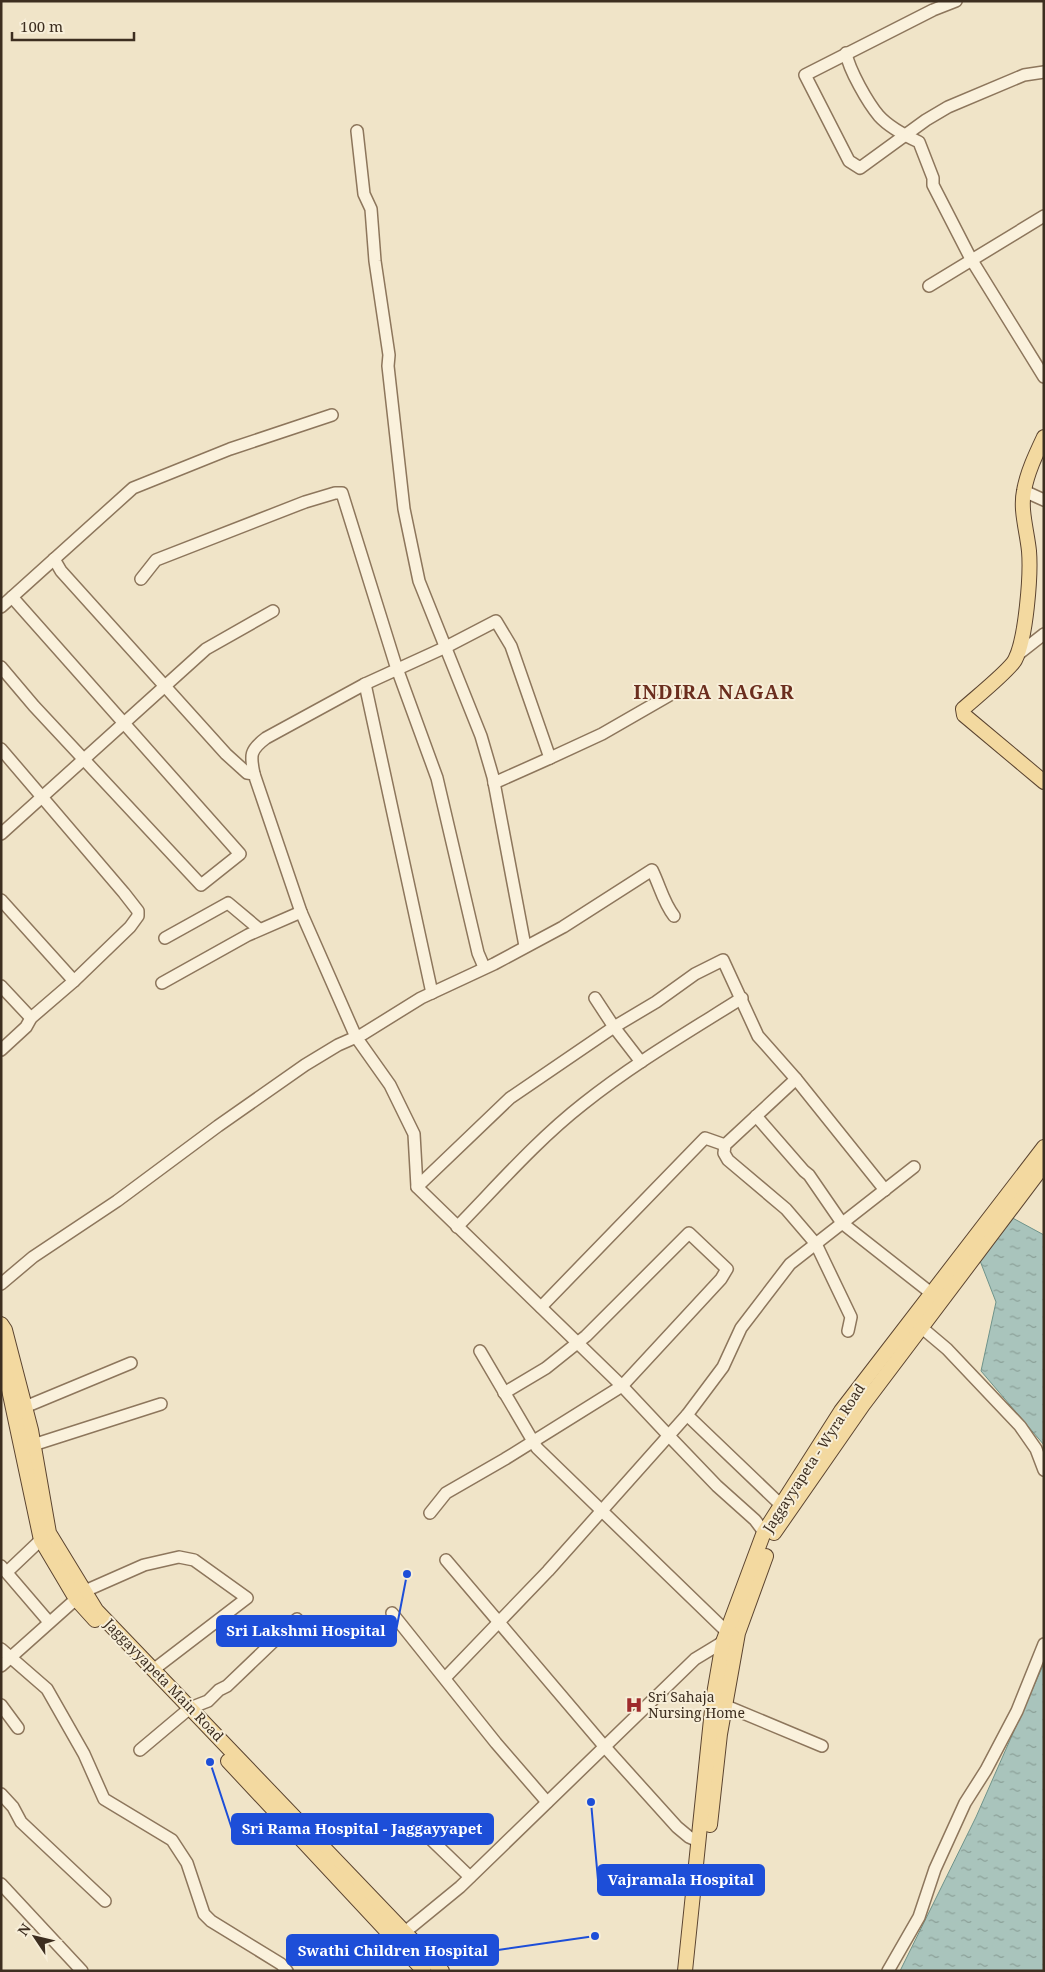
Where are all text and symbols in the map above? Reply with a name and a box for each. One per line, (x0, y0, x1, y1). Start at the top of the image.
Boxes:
scale bar (12, 10, 135, 42)
text: 100 m (20, 16, 63, 36)
district label: INDIRA NAGAR (634, 679, 794, 705)
street label: Jaggayyapeta - Wyra Road (758, 1379, 869, 1537)
street label: Jaggayyapeta Main Road (100, 1613, 228, 1745)
callout: Sri Lakshmi Hospital (217, 1616, 396, 1646)
text: Sri Lakshmi Hospital (226, 1620, 386, 1640)
place label: Sri Sahaja Nursing Home (648, 1687, 745, 1722)
hospital icon: Sri Sahaja Nursing Home (624, 1695, 644, 1715)
callout: Sri Rama Hospital - Jaggayyapet (232, 1814, 493, 1844)
text: Sri Rama Hospital - Jaggayyapet (242, 1818, 482, 1838)
callout: Vajramala Hospital (598, 1865, 764, 1895)
text: Vajramala Hospital (608, 1869, 755, 1889)
north arrow (10, 1912, 60, 1962)
text: N (13, 1919, 35, 1939)
callout: Swathi Children Hospital (287, 1935, 498, 1965)
text: Swathi Children Hospital (298, 1940, 489, 1960)

